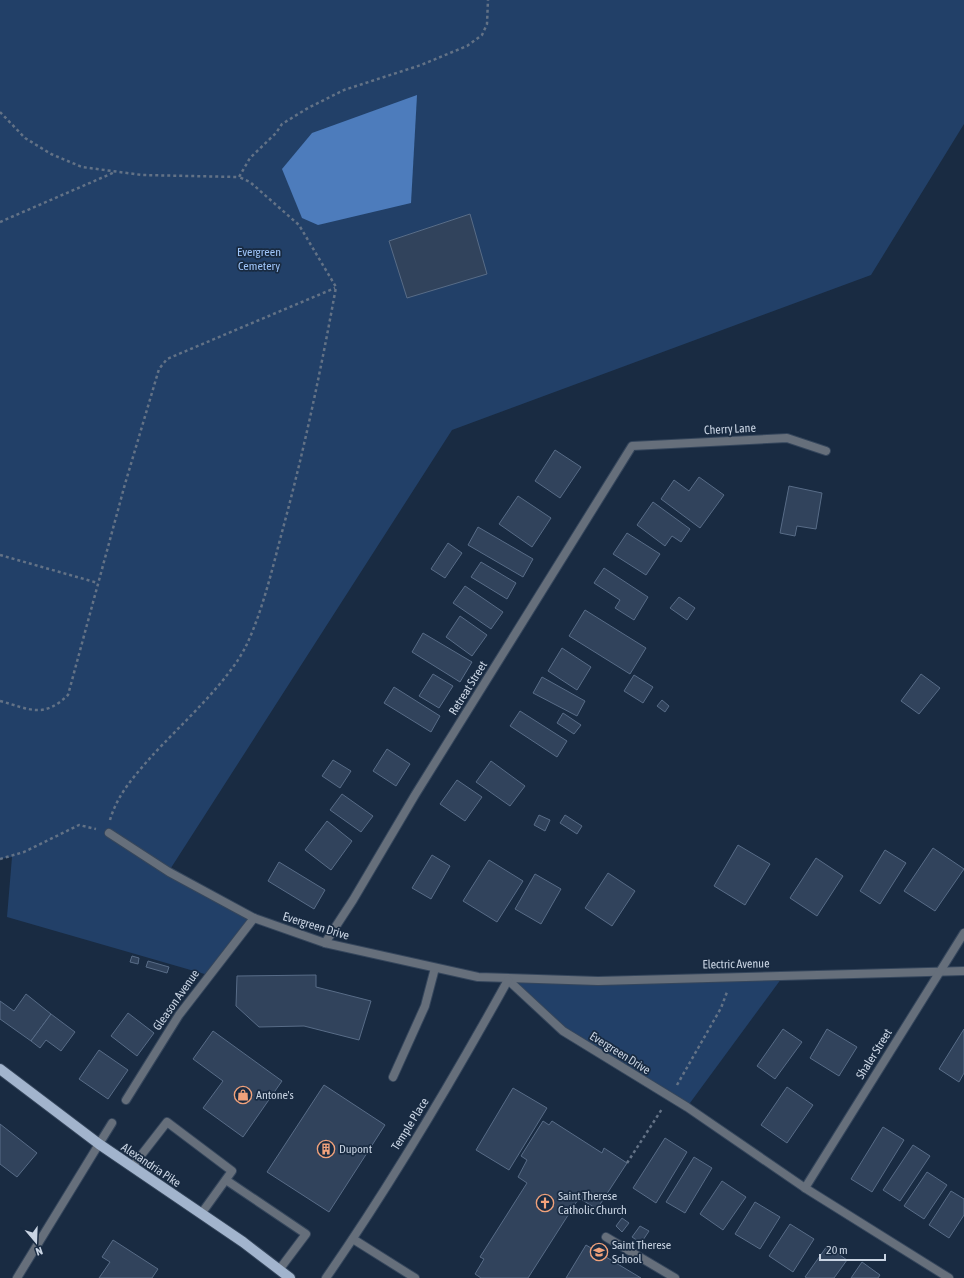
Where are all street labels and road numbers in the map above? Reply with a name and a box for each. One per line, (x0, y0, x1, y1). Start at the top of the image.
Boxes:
street label: Cherry Lane (704, 421, 756, 437)
street label: Retreat Street (446, 658, 490, 718)
street label: Evergreen Drive (281, 909, 351, 943)
street label: Electric Avenue (702, 956, 770, 972)
street label: Gleason Avenue (150, 967, 202, 1033)
street label: Shaler Street (853, 1026, 895, 1082)
street label: Evergreen Drive (587, 1029, 653, 1077)
street label: Temple Place (388, 1095, 432, 1153)
street label: Alexandria Pike (119, 1140, 183, 1190)

